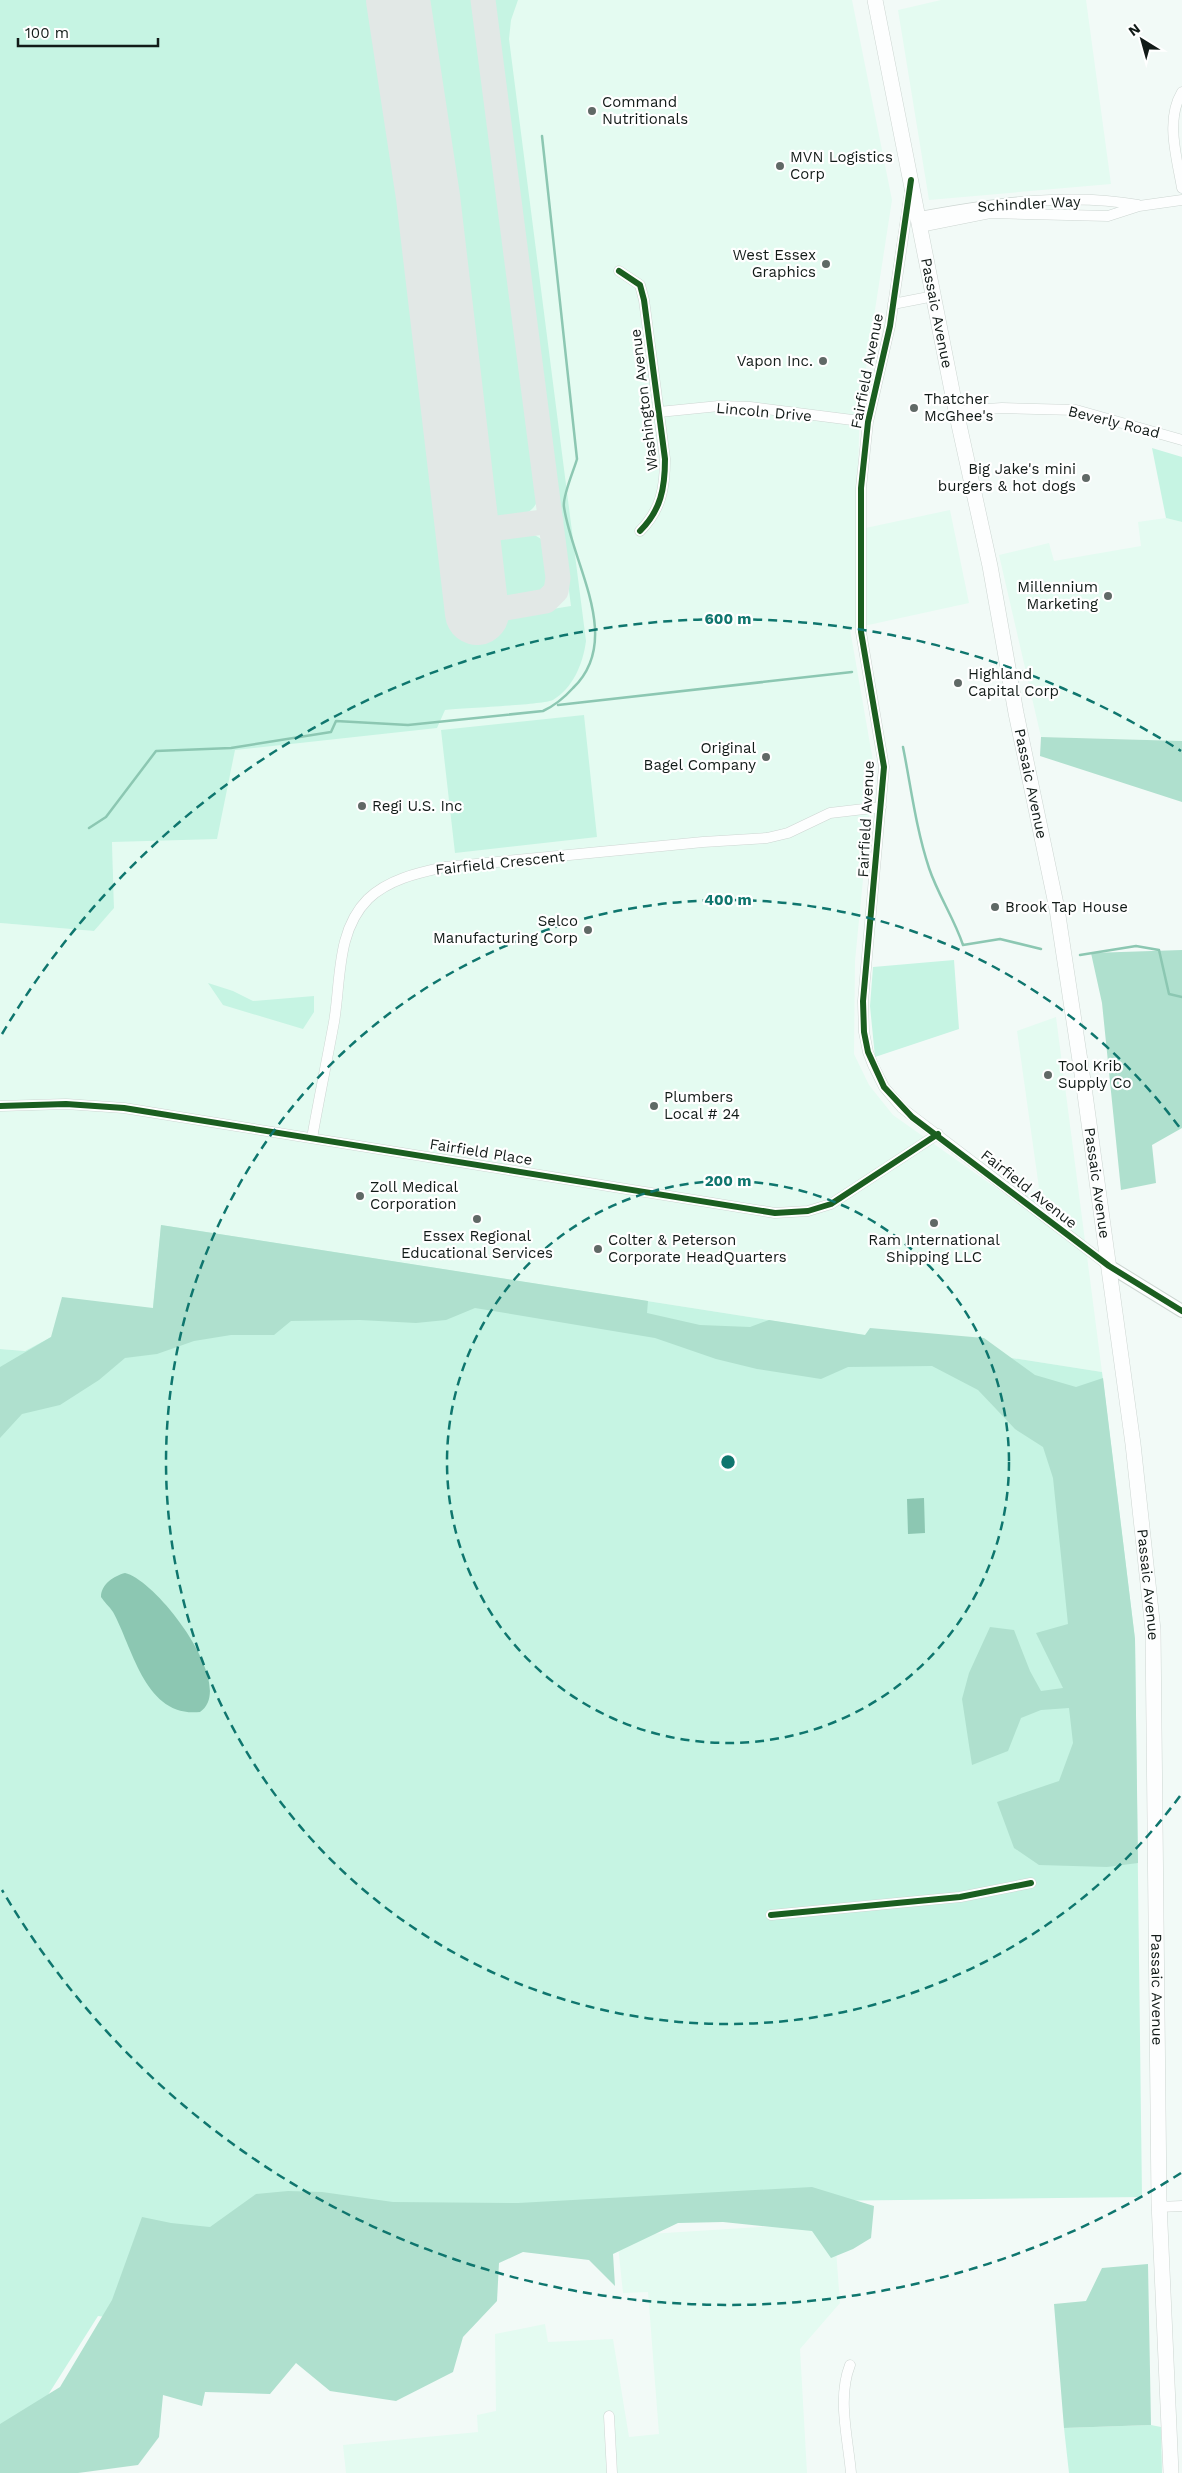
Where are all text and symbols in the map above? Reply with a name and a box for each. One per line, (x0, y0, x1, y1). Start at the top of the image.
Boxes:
scale bar (18, 15, 158, 47)
north arrow (1117, 15, 1167, 65)
text: N (1125, 20, 1143, 39)
text: 100 m (25, 24, 69, 42)
place label: Command Nutritionals (602, 93, 688, 128)
marker: Command Nutritionals (586, 105, 598, 117)
place label: MVN Logistics Corp (790, 148, 893, 183)
marker: MVN Logistics Corp (774, 160, 786, 172)
street label: Schindler Way (977, 192, 1081, 216)
place label: West Essex Graphics (732, 246, 816, 281)
street label: Passaic Avenue (917, 256, 956, 370)
marker: West Essex Graphics (820, 258, 832, 270)
street label: Fairfield Avenue (847, 312, 887, 430)
street label: Washington Avenue (626, 328, 662, 472)
place label: Vapon Inc. (737, 352, 813, 370)
marker: Vapon Inc. (817, 355, 829, 367)
place label: Thatcher McGhee's (924, 390, 994, 425)
street label: Lincoln Drive (715, 399, 813, 425)
marker: Thatcher McGhee's (908, 402, 920, 414)
street label: Beverly Road (1066, 402, 1162, 442)
place label: Big Jake's mini burgers & hot dogs (938, 460, 1076, 495)
marker: Big Jake's mini burgers & hot dogs (1080, 472, 1092, 484)
place label: Millennium Marketing (1017, 578, 1098, 613)
marker: Millennium Marketing (1102, 590, 1114, 602)
text: 600 m (705, 610, 751, 628)
place label: Highland Capital Corp (968, 665, 1059, 700)
marker: Highland Capital Corp (952, 677, 964, 689)
street label: Passaic Avenue (1010, 727, 1051, 840)
place label: Original Bagel Company (644, 739, 756, 774)
marker: Original Bagel Company (760, 751, 772, 763)
street label: Fairfield Avenue (854, 760, 878, 878)
place label: Regi U.S. Inc (372, 797, 463, 815)
marker: Regi U.S. Inc (356, 800, 368, 812)
street label: Fairfield Crescent (434, 847, 566, 879)
text: 400 m (704, 891, 752, 909)
place label: Brook Tap House (1005, 898, 1128, 916)
marker: Brook Tap House (989, 901, 1001, 913)
place label: Selco Manufacturing Corp (433, 912, 578, 947)
marker: Selco Manufacturing Corp (582, 924, 594, 936)
place label: Tool Krib Supply Co (1058, 1057, 1132, 1092)
marker: Tool Krib Supply Co (1042, 1069, 1054, 1081)
place label: Plumbers Local # 24 (664, 1088, 740, 1123)
marker: Plumbers Local # 24 (648, 1100, 660, 1112)
street label: Passaic Avenue (1081, 1126, 1114, 1240)
street label: Fairfield Place (428, 1135, 534, 1169)
street label: Fairfield Avenue (977, 1146, 1081, 1232)
text: 200 m (705, 1172, 751, 1190)
place label: Zoll Medical Corporation (370, 1178, 458, 1213)
marker: Zoll Medical Corporation (354, 1190, 366, 1202)
marker: Essex Regional Educational Services (471, 1213, 483, 1225)
marker: Ram International Shipping LLC (928, 1217, 940, 1229)
place label: Essex Regional Educational Services (401, 1227, 553, 1262)
place label: Colter & Peterson Corporate HeadQuarters (608, 1231, 787, 1266)
place label: Ram International Shipping LLC (868, 1231, 1000, 1266)
marker: Colter & Peterson Corporate HeadQuarters (592, 1243, 604, 1255)
centre of rings (719, 1453, 737, 1471)
street label: Passaic Avenue (1133, 1528, 1162, 1641)
street label: Passaic Avenue (1147, 1933, 1166, 2045)

